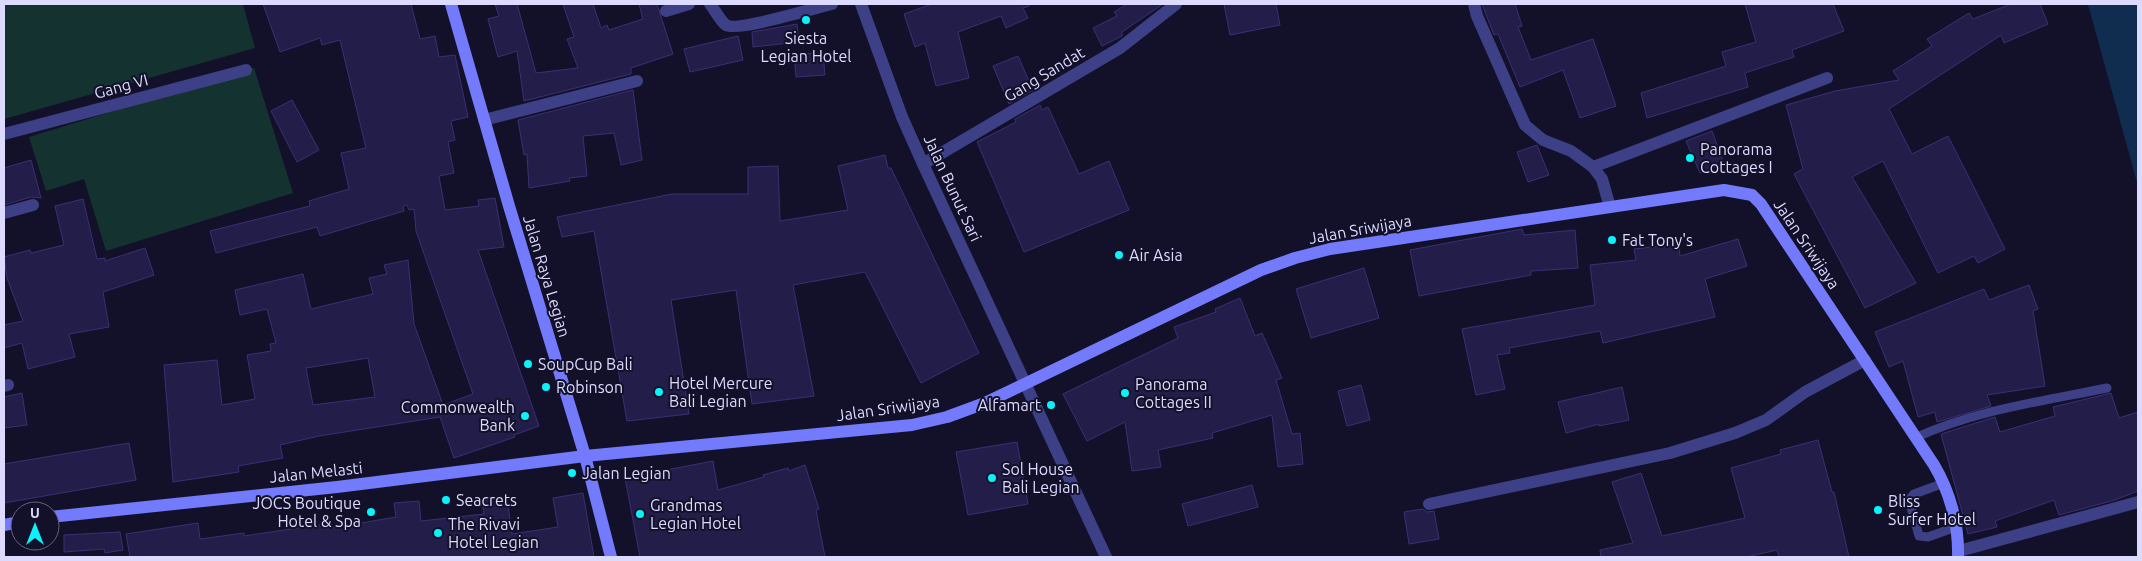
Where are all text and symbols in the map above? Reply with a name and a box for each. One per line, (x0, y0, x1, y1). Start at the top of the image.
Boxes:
marker: Siesta Legian Hotel (800, 14, 812, 26)
place label: Siesta Legian Hotel (761, 29, 851, 65)
street label: Gang Sandat (1001, 43, 1088, 105)
street label: Gang VI (92, 70, 150, 102)
street label: Jalan Bunut Sari (920, 132, 986, 244)
place label: Panorama Cottages I (1700, 140, 1773, 176)
marker: Panorama Cottages I (1684, 152, 1696, 164)
street label: Jalan Sriwijaya (1770, 196, 1844, 292)
street label: Jalan Sriwijaya (1307, 211, 1413, 247)
street label: Jalan Raya Legian (520, 213, 574, 339)
place label: Fat Tony's (1622, 231, 1693, 249)
marker: Fat Tony's (1606, 234, 1618, 246)
place label: Air Asia (1129, 246, 1183, 264)
marker: Air Asia (1113, 249, 1125, 261)
place label: SoupCup Bali (538, 355, 633, 373)
marker: SoupCup Bali (522, 358, 534, 370)
place label: Hotel Mercure Bali Legian (669, 374, 773, 410)
place label: Panorama Cottages II (1135, 375, 1212, 411)
place label: Robinson (556, 378, 623, 396)
marker: Robinson (540, 381, 552, 393)
marker: Hotel Mercure Bali Legian (653, 386, 665, 398)
marker: Panorama Cottages II (1119, 387, 1131, 399)
street label: Jalan Sriwijaya (835, 392, 941, 424)
place label: Alfamart (978, 396, 1042, 414)
place label: Commonwealth Bank (401, 398, 515, 434)
marker: Alfamart (1045, 399, 1057, 411)
marker: Commonwealth Bank (519, 410, 531, 422)
street label: Jalan Melasti (268, 458, 364, 486)
place label: Sol House Bali Legian (1002, 460, 1080, 496)
place label: Jalan Legian (582, 464, 671, 482)
marker: Jalan Legian (566, 467, 578, 479)
marker: Sol House Bali Legian (986, 472, 998, 484)
place label: Seacrets (456, 491, 517, 509)
place label: Bliss Surfer Hotel (1888, 492, 1976, 528)
place label: JOCS Boutique Hotel & Spa (253, 494, 361, 530)
marker: Seacrets (440, 494, 452, 506)
place label: Grandmas Legian Hotel (650, 496, 741, 532)
north arrow (10, 501, 60, 551)
marker: Bliss Surfer Hotel (1872, 504, 1884, 516)
text: U (30, 505, 40, 521)
marker: JOCS Boutique Hotel & Spa (365, 506, 377, 518)
marker: Grandmas Legian Hotel (634, 508, 646, 520)
place label: The Rivavi Hotel Legian (448, 515, 539, 551)
marker: The Rivavi Hotel Legian (432, 527, 444, 539)

